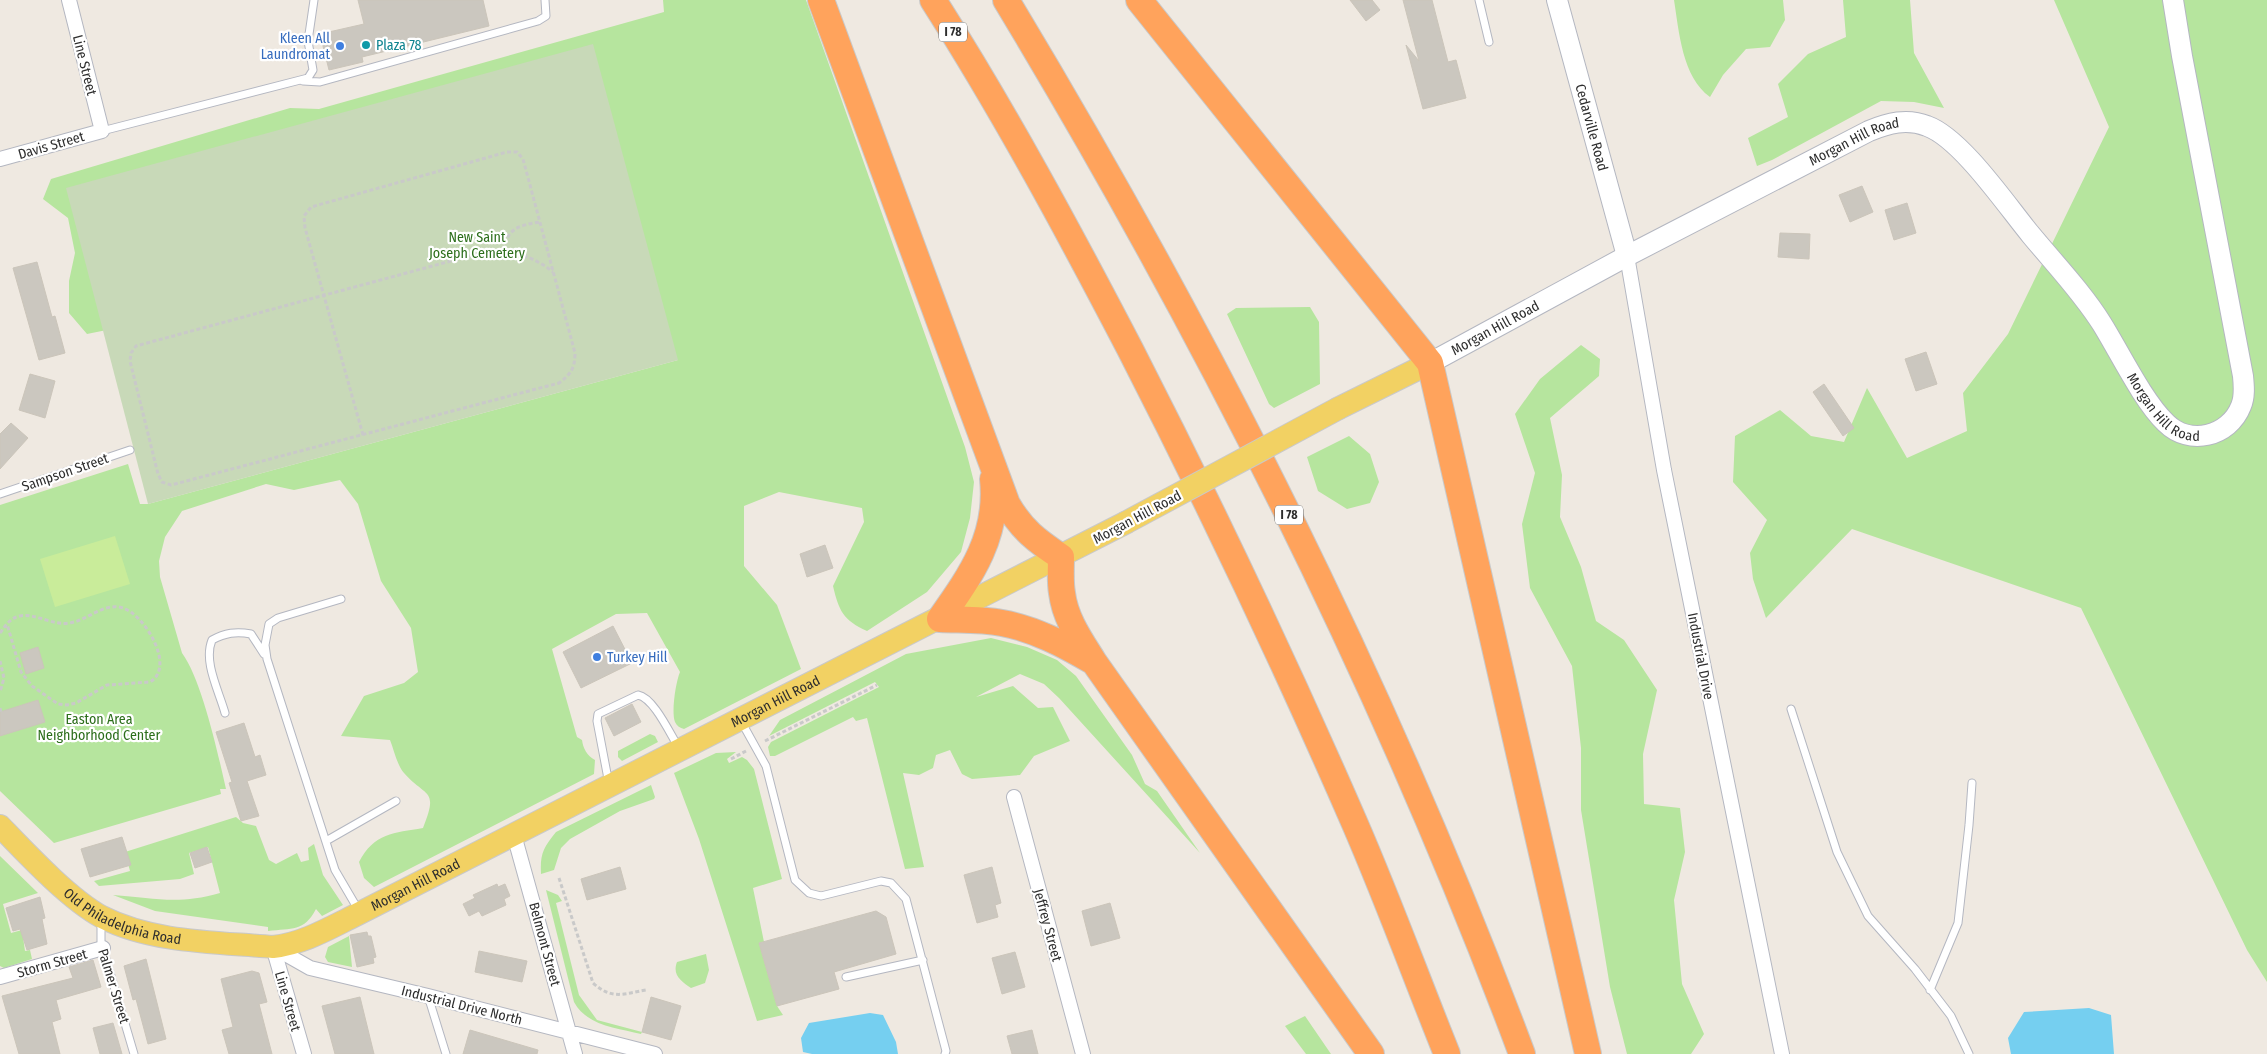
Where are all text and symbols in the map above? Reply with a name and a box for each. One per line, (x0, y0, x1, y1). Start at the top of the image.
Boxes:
road number: I 78 (939, 22, 967, 42)
place label: Kleen All Laundromat (261, 30, 330, 63)
street label: Line Street (69, 33, 100, 98)
place label: Plaza 78 (376, 37, 422, 54)
marker: Plaza 78 (360, 39, 372, 51)
marker: Kleen All Laundromat (334, 40, 346, 52)
street label: Cedarville Road (1571, 82, 1611, 173)
street label: Morgan Hill Road (1806, 114, 1900, 169)
street label: Davis Street (16, 128, 87, 163)
park label: New Saint Joseph Cemetery (429, 229, 526, 262)
street label: Morgan Hill Road (1448, 297, 1542, 359)
street label: Morgan Hill Road (2123, 370, 2200, 445)
street label: Sampson Street (20, 450, 111, 495)
street label: Morgan Hill Road (1090, 487, 1184, 548)
road number: I 78 (1275, 506, 1303, 524)
street label: Industrial Drive (1684, 611, 1717, 701)
place label: Turkey Hill (607, 649, 668, 666)
marker: Turkey Hill (591, 651, 603, 663)
street label: Morgan Hill Road (728, 672, 823, 731)
park label: Easton Area Neighborhood Center (38, 711, 161, 744)
street label: Morgan Hill Road (368, 855, 463, 915)
street label: Old Philadelphia Road (60, 885, 182, 948)
street label: Jeffrey Street (1030, 887, 1065, 964)
street label: Belmont Street (525, 900, 564, 988)
street label: Storm Street (15, 945, 90, 982)
street label: Palmer Street (94, 947, 133, 1026)
street label: Line Street (271, 969, 304, 1034)
street label: Industrial Drive North (400, 982, 524, 1029)

